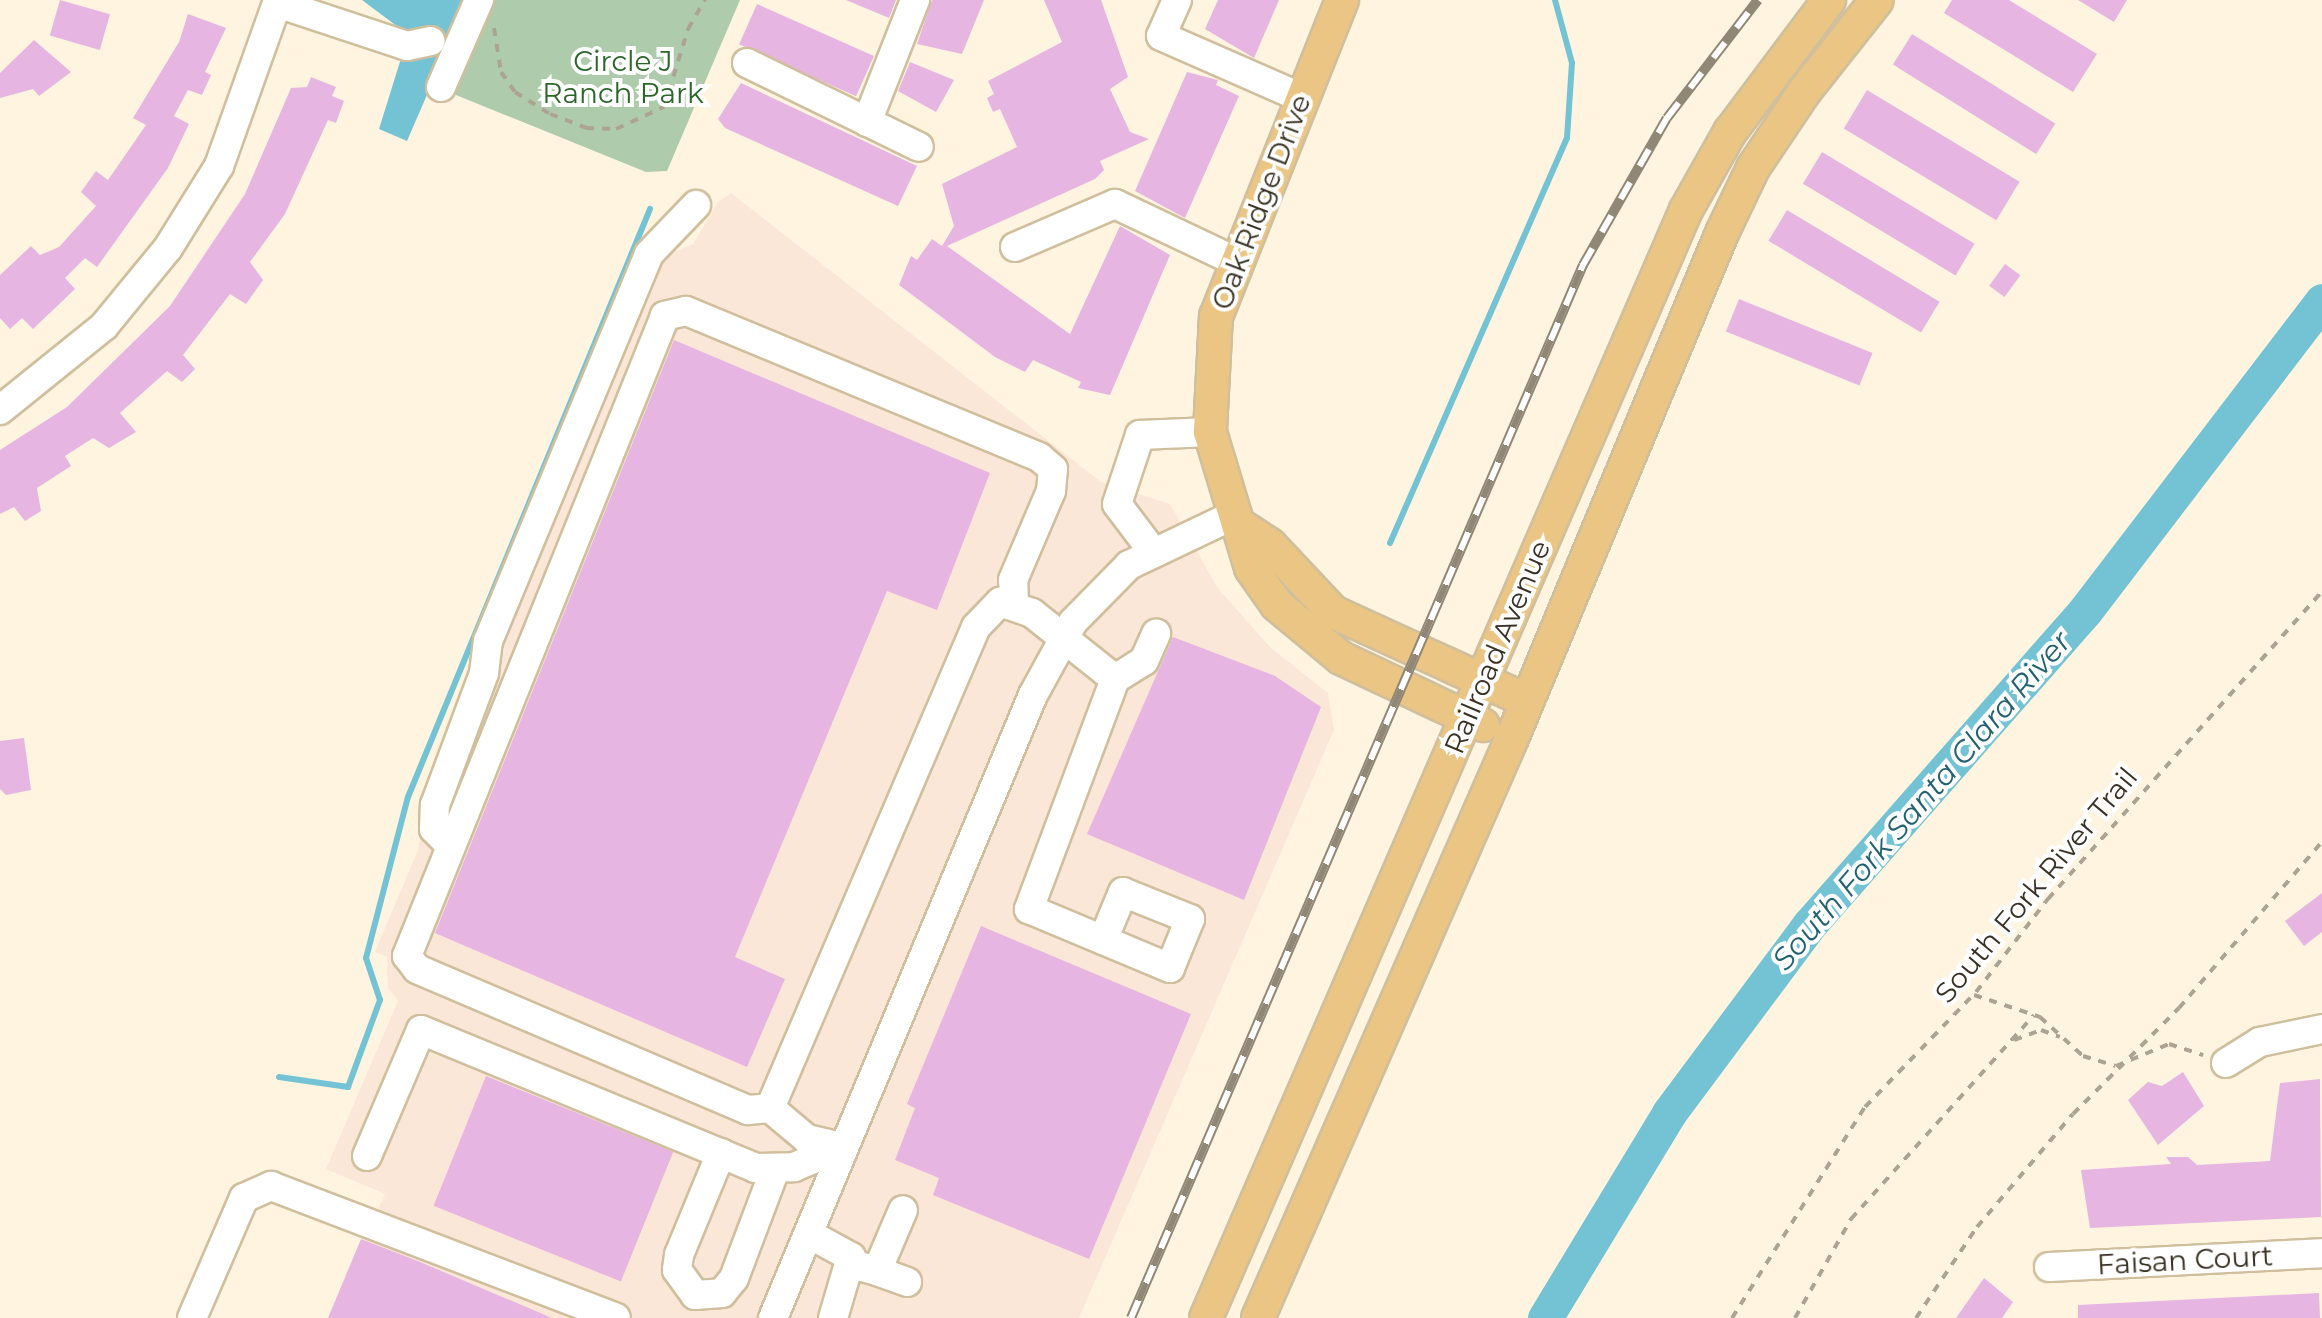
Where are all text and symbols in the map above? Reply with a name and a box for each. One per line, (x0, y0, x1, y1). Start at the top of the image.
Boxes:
park label: Circle J Ranch Park (542, 44, 704, 110)
street label: Oak Ridge Drive (1205, 90, 1317, 314)
street label: Railroad Avenue (1437, 535, 1557, 759)
water label: South Fork Santa Clara River (1765, 624, 2079, 978)
street label: South Fork River Trail (1928, 761, 2144, 1009)
street label: Faisan Court (2096, 1239, 2274, 1281)

